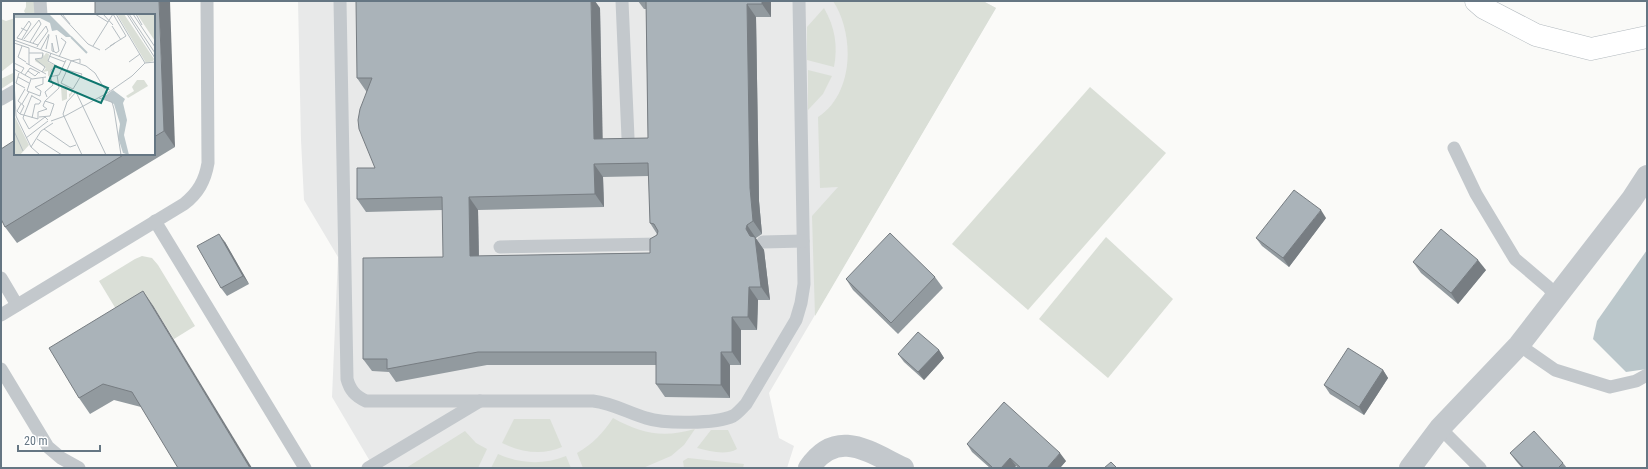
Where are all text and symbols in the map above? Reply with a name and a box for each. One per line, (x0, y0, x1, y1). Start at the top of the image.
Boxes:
inset map (14, 14, 155, 155)
scale bar (18, 427, 100, 453)
text: 20 m (24, 434, 48, 448)

